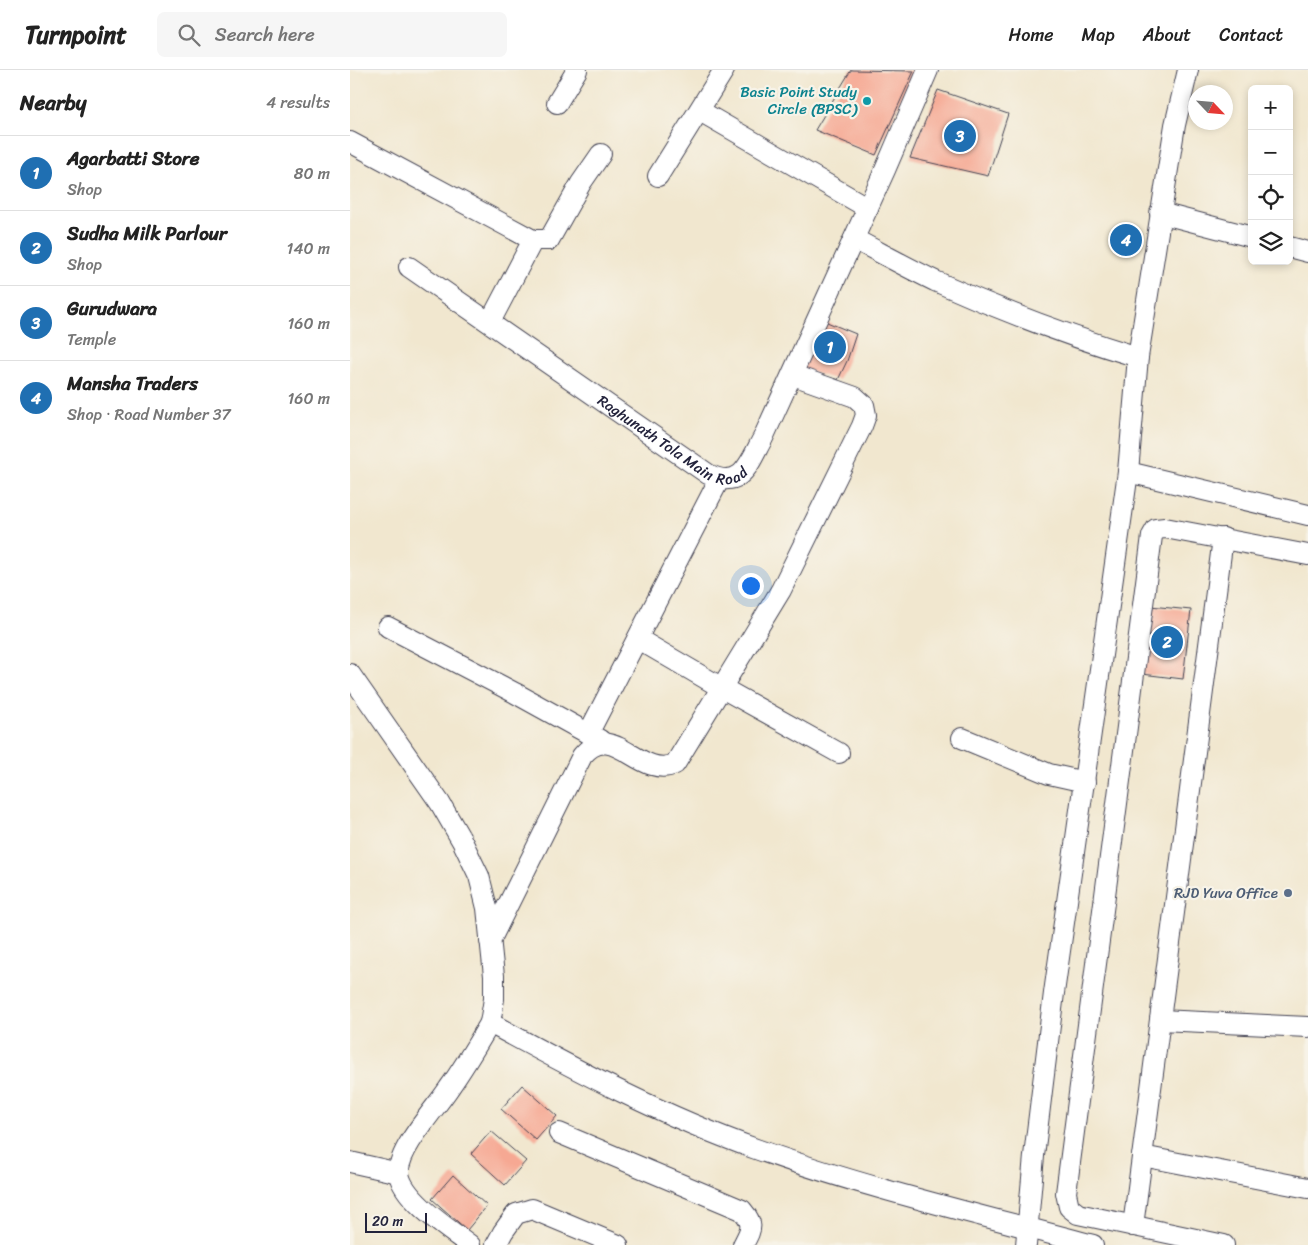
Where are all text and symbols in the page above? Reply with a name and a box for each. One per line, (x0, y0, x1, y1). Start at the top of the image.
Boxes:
search box (157, 12, 507, 57)
text: Turnpoint (25, 14, 127, 56)
text: Search here (215, 18, 315, 51)
text: Home (1009, 19, 1054, 51)
text: Map (1082, 19, 1115, 51)
text: About (1143, 19, 1191, 51)
text: Contact (1219, 19, 1283, 51)
icon: search (175, 21, 203, 49)
place label: Basic Point Study Circle (BPSC) (740, 79, 858, 122)
text: Nearby (20, 84, 86, 122)
north arrow (1188, 85, 1233, 130)
map controls (1248, 85, 1293, 265)
button: + (1248, 85, 1293, 130)
text: 4 results (266, 88, 330, 117)
marker: Basic Point Study Circle (BPSC) (861, 95, 873, 107)
pin: 3 (944, 117, 976, 155)
button: − (1248, 130, 1293, 175)
text: Agarbatti Store (67, 142, 199, 175)
text: 1 (33, 159, 39, 188)
text: 80 m (294, 159, 330, 188)
text: Shop (67, 175, 102, 204)
button: locate (1248, 175, 1293, 220)
text: Sudha Milk Parlour (67, 217, 227, 250)
button: layers (1248, 220, 1293, 265)
pin: 4 (1110, 221, 1142, 259)
text: 2 (31, 234, 41, 263)
text: 140 m (287, 234, 330, 263)
text: Shop (67, 250, 102, 279)
text: Gurudwara (67, 292, 157, 325)
text: 3 (32, 309, 40, 338)
text: 160 m (287, 309, 330, 338)
text: Temple (67, 325, 116, 354)
pin: 1 (814, 328, 846, 366)
text: Mansha Traders (67, 367, 198, 400)
text: 4 (31, 384, 41, 413)
text: 160 m (287, 384, 330, 413)
street label: Raghunath Tola Main Road (592, 388, 755, 492)
text: Shop · Road Number 37 (67, 400, 231, 429)
your location (738, 573, 764, 599)
pin: 2 (1151, 623, 1183, 661)
place label: RJD Yuva Office (1174, 880, 1278, 906)
marker: RJD Yuva Office (1282, 887, 1294, 899)
text: 20 m (372, 1209, 403, 1234)
scale bar (365, 1210, 428, 1233)

